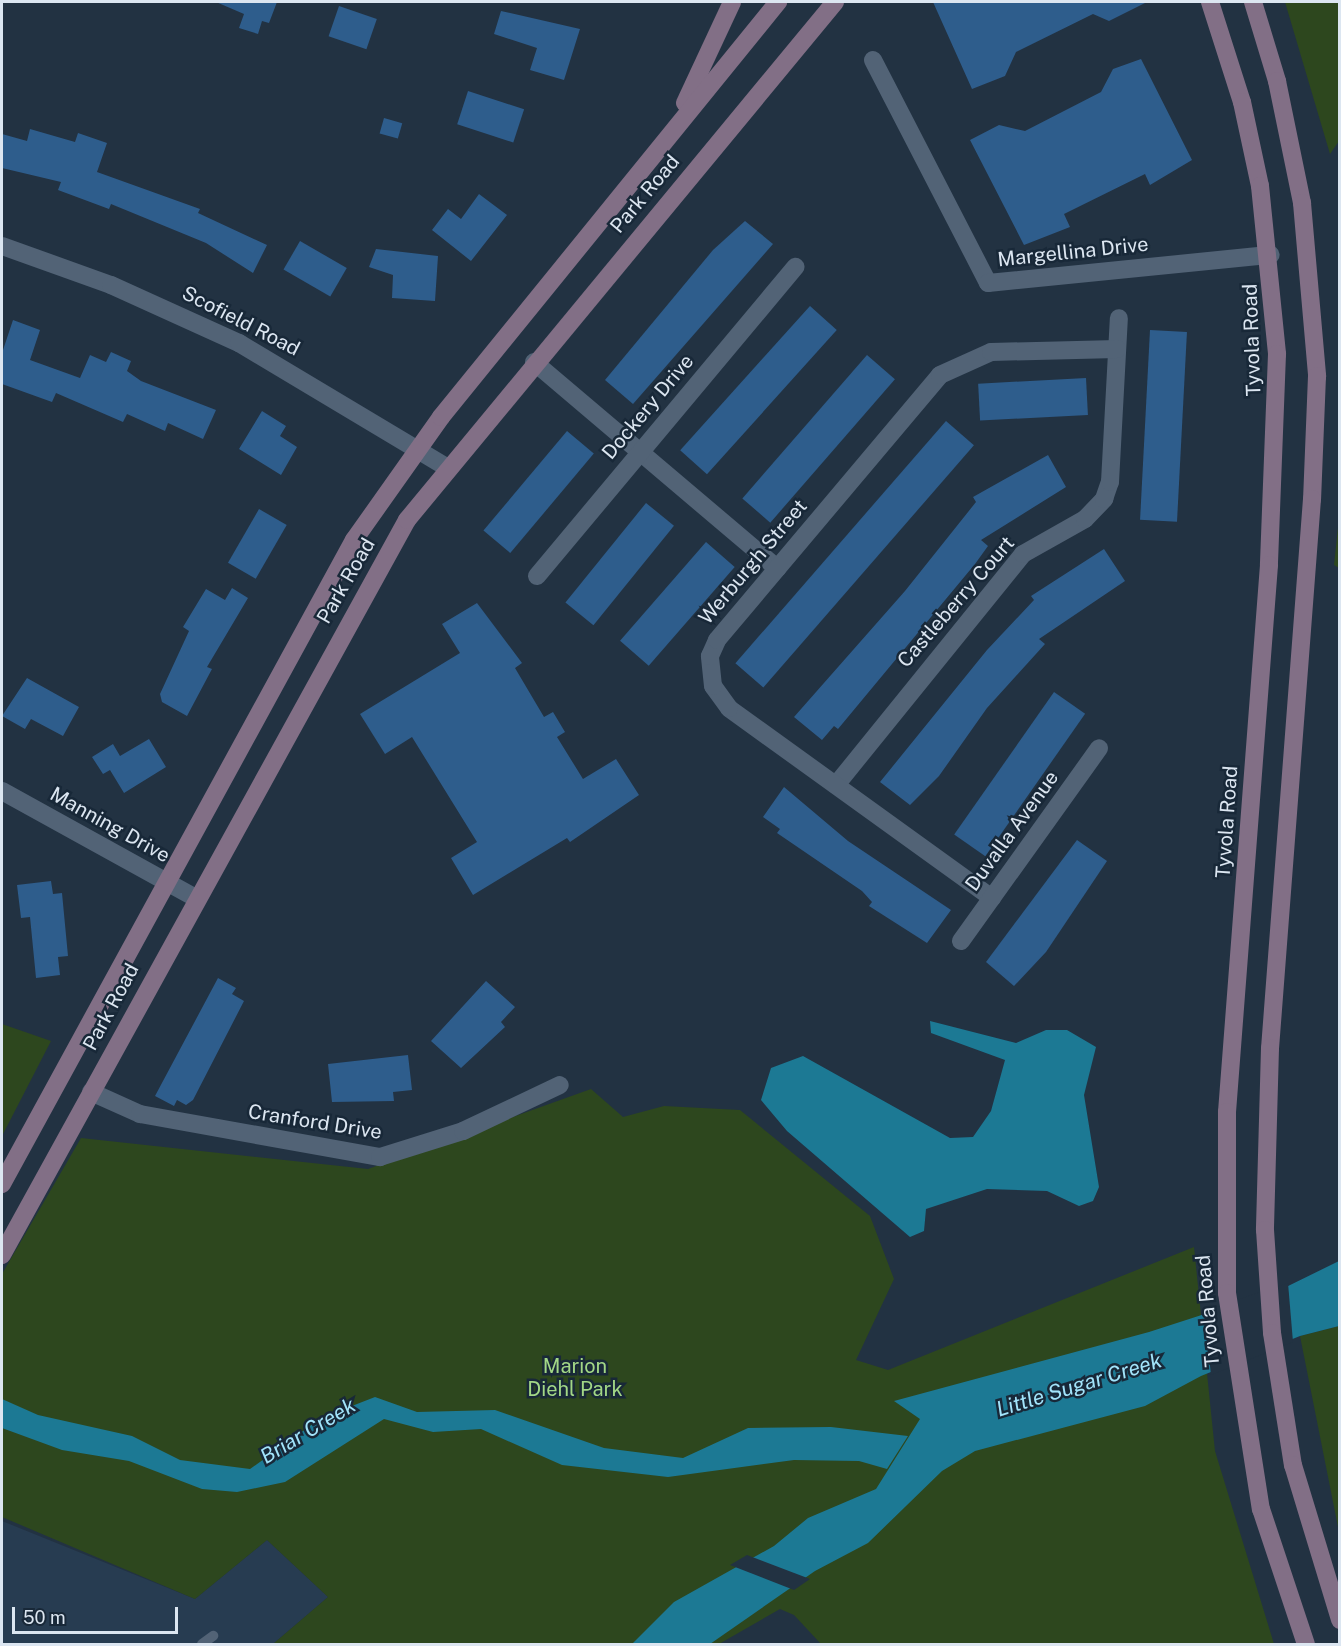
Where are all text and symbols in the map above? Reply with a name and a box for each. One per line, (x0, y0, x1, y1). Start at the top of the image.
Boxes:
street label: Park Road (605, 150, 685, 238)
street label: Margellina Drive (996, 232, 1150, 272)
street label: Scofield Road (178, 281, 304, 361)
street label: Tyvola Road (1238, 283, 1266, 397)
street label: Dockery Drive (597, 350, 699, 464)
street label: Werburgh Street (694, 495, 812, 629)
street label: Castleberry Court (893, 532, 1019, 672)
street label: Park Road (312, 534, 380, 628)
street label: Tyvola Road (1211, 765, 1243, 879)
street label: Duvalla Avenue (960, 766, 1064, 896)
street label: Manning Drive (46, 782, 174, 868)
street label: Park Road (78, 959, 144, 1055)
street label: Cranford Drive (247, 1100, 383, 1144)
street label: Tyvola Road (1191, 1254, 1225, 1368)
water label: Little Sugar Creek (993, 1348, 1165, 1422)
park label: Marion Diehl Park (527, 1355, 623, 1402)
water label: Briar Creek (256, 1393, 360, 1469)
scale bar (15, 1595, 182, 1633)
text: 50 m (23, 1607, 66, 1628)

